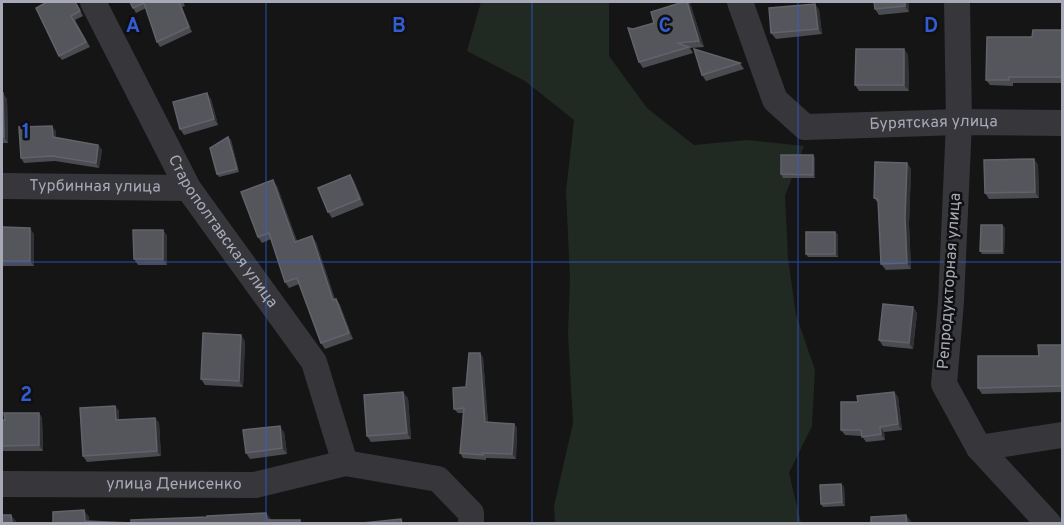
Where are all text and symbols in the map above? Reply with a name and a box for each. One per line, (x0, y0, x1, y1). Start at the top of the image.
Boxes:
text: A (126, 14, 140, 40)
text: B (392, 14, 406, 40)
text: C (659, 14, 671, 40)
text: D (924, 14, 938, 40)
street label: Бурятская улица (869, 112, 998, 135)
text: 1 (22, 120, 30, 146)
street label: Старополтавская улица (163, 152, 282, 312)
street label: Турбинная улица (29, 176, 161, 198)
street label: Репродукторная улица (934, 192, 966, 370)
text: 2 (20, 383, 32, 409)
street label: улица Денисенко (106, 474, 242, 495)

